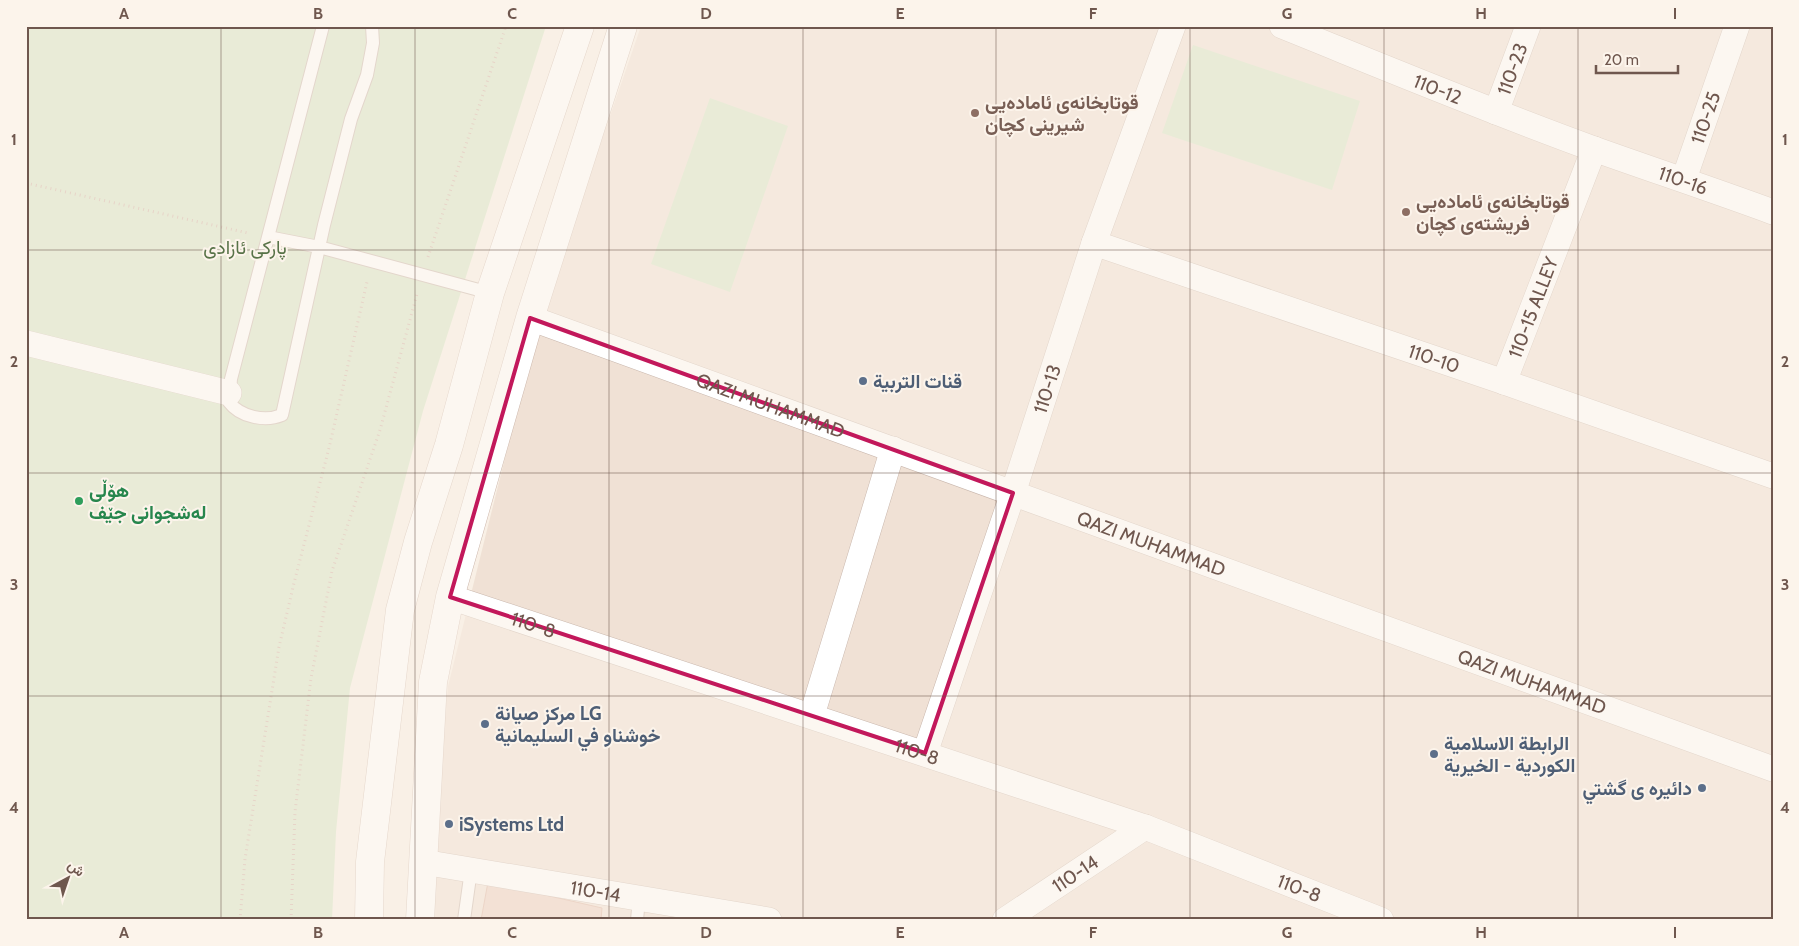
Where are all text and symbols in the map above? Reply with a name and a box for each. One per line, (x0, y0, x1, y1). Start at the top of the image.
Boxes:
text: A (119, 4, 129, 23)
text: B (313, 4, 323, 23)
text: C (507, 4, 517, 23)
text: D (700, 4, 712, 23)
text: E (895, 4, 905, 23)
text: F (1089, 4, 1098, 23)
text: G (1282, 4, 1292, 23)
text: H (1475, 4, 1487, 23)
text: I (1673, 4, 1677, 23)
street label: 110-23 (1492, 40, 1532, 98)
scale bar (1596, 42, 1679, 74)
text: 20 m (1604, 51, 1639, 69)
street label: 110-12 (1410, 69, 1465, 109)
street label: 110-25 (1686, 88, 1725, 147)
place label: قوتابخانەی ئامادەیی شیرینی کچان (985, 91, 1139, 138)
marker: قوتابخانەی ئامادەیی شیرینی کچان (969, 107, 981, 119)
text: 1 (11, 130, 17, 149)
text: 1 (1782, 130, 1788, 149)
street label: 110-16 (1656, 161, 1711, 199)
place label: قوتابخانەی ئامادەیی فریشتەی کچان (1416, 190, 1570, 237)
marker: قوتابخانەی ئامادەیی فریشتەی کچان (1400, 206, 1412, 218)
park label: پارکی ئازادی (203, 236, 287, 261)
street label: 110-15 ALLEY (1503, 253, 1563, 361)
street label: 110-10 (1405, 339, 1463, 378)
text: 2 (10, 352, 18, 371)
text: 2 (1781, 352, 1789, 371)
street label: 110-13 (1028, 362, 1065, 416)
street label: QAZI MUHAMMAD (693, 368, 848, 443)
place label: قنات التربیة (873, 370, 962, 394)
marker: قنات التربیة (857, 375, 869, 387)
place label: هۆڵی لەشجوانی جێف (89, 479, 207, 525)
marker: هۆڵی لەشجوانی جێف (73, 495, 85, 507)
street label: QAZI MUHAMMAD (1074, 506, 1229, 581)
text: 3 (10, 575, 18, 594)
text: 3 (1781, 575, 1789, 594)
street label: 110-8 (508, 607, 559, 643)
street label: QAZI MUHAMMAD (1455, 644, 1610, 719)
place label: مركز صيانة LG خوشناو في السليمانية (495, 702, 660, 752)
marker: مركز صيانة LG خوشناو في السليمانية (479, 718, 491, 730)
place label: الرابطة الاسلامية الكوردية - الخيرية (1444, 732, 1575, 778)
street label: 110-8 (892, 734, 942, 770)
marker: الرابطة الاسلامية الكوردية - الخيرية (1428, 748, 1440, 760)
place label: دائيره ى گشتي (1583, 777, 1692, 805)
marker: دائيره ى گشتي (1696, 782, 1708, 794)
text: 4 (9, 798, 19, 817)
text: 4 (1780, 798, 1790, 817)
place label: iSystems Ltd (459, 813, 564, 836)
marker: iSystems Ltd (443, 818, 455, 830)
street label: 110-14 (1048, 850, 1102, 897)
north arrow (42, 854, 92, 904)
text: ش (64, 856, 89, 880)
street label: 110-8 (1274, 869, 1325, 907)
street label: 110-14 (569, 875, 622, 906)
text: A (119, 923, 129, 942)
text: B (313, 923, 323, 942)
text: C (507, 923, 517, 942)
text: D (700, 923, 712, 942)
text: E (895, 923, 905, 942)
text: F (1089, 923, 1098, 942)
text: G (1282, 923, 1292, 942)
text: H (1475, 923, 1487, 942)
text: I (1673, 923, 1677, 942)

